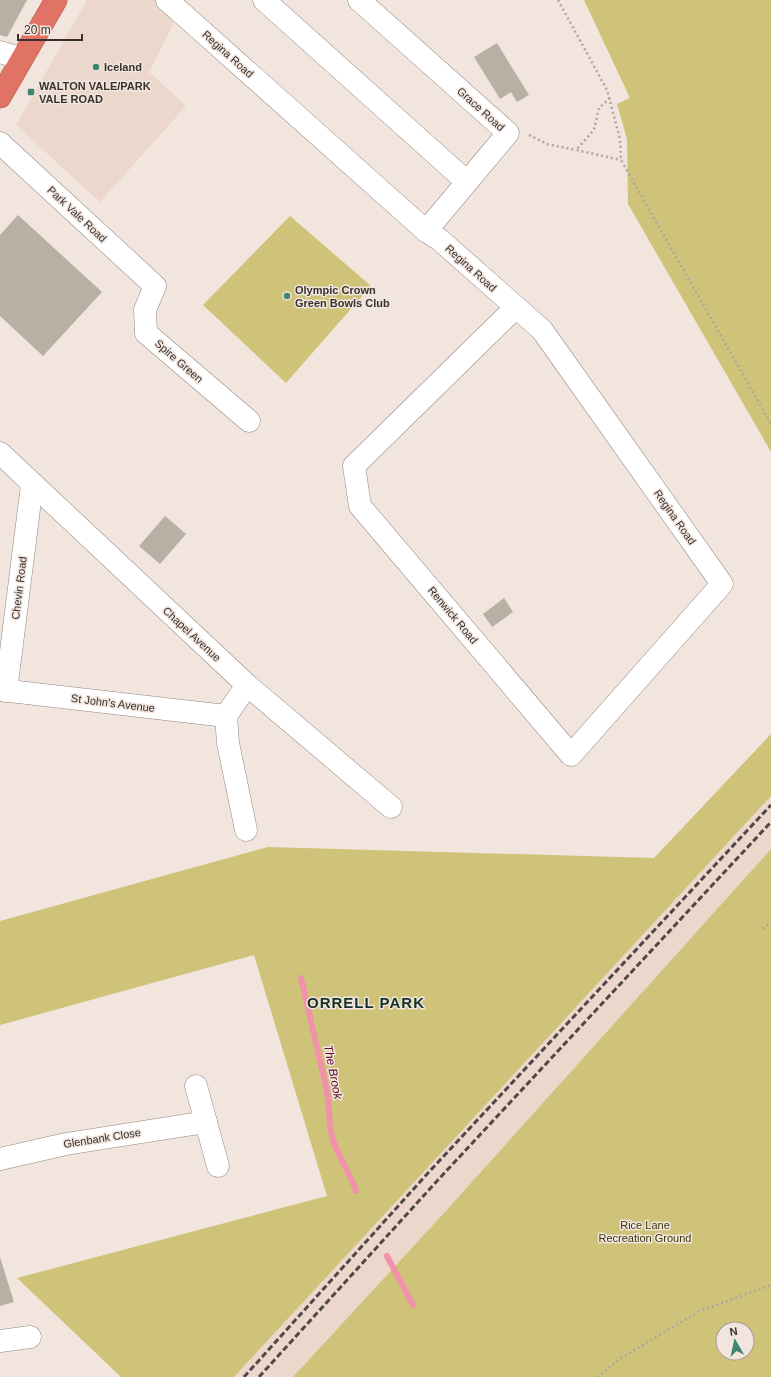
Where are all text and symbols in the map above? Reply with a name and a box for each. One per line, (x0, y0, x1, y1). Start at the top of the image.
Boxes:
scale bar (18, 16, 82, 42)
text: 20 m (24, 23, 51, 37)
street label: Regina Road (200, 28, 256, 80)
place label: Iceland (104, 61, 142, 73)
marker: Iceland (91, 62, 101, 72)
place label: WALTON VALE/PARK VALE ROAD (39, 80, 151, 105)
street label: Grace Road (455, 85, 507, 133)
marker: WALTON VALE/PARK VALE ROAD (26, 87, 36, 97)
street label: Park Vale Road (45, 184, 109, 244)
street label: Regina Road (443, 242, 499, 294)
place label: Olympic Crown Green Bowls Club (295, 284, 390, 309)
marker: Olympic Crown Green Bowls Club (282, 291, 292, 301)
street label: Spire Green (153, 337, 205, 385)
street label: Regina Road (652, 487, 698, 547)
street label: Chevin Road (9, 556, 29, 620)
street label: Renwick Road (426, 584, 480, 646)
street label: Chapel Avenue (161, 604, 223, 664)
street label: St John's Avenue (70, 692, 156, 714)
district label: ORRELL PARK (307, 994, 425, 1011)
water label: The Brook (321, 1043, 345, 1101)
street label: Glenbank Close (62, 1126, 142, 1150)
park label: Rice Lane Recreation Ground (599, 1219, 691, 1244)
north arrow (715, 1321, 755, 1361)
text: N (729, 1325, 738, 1338)

